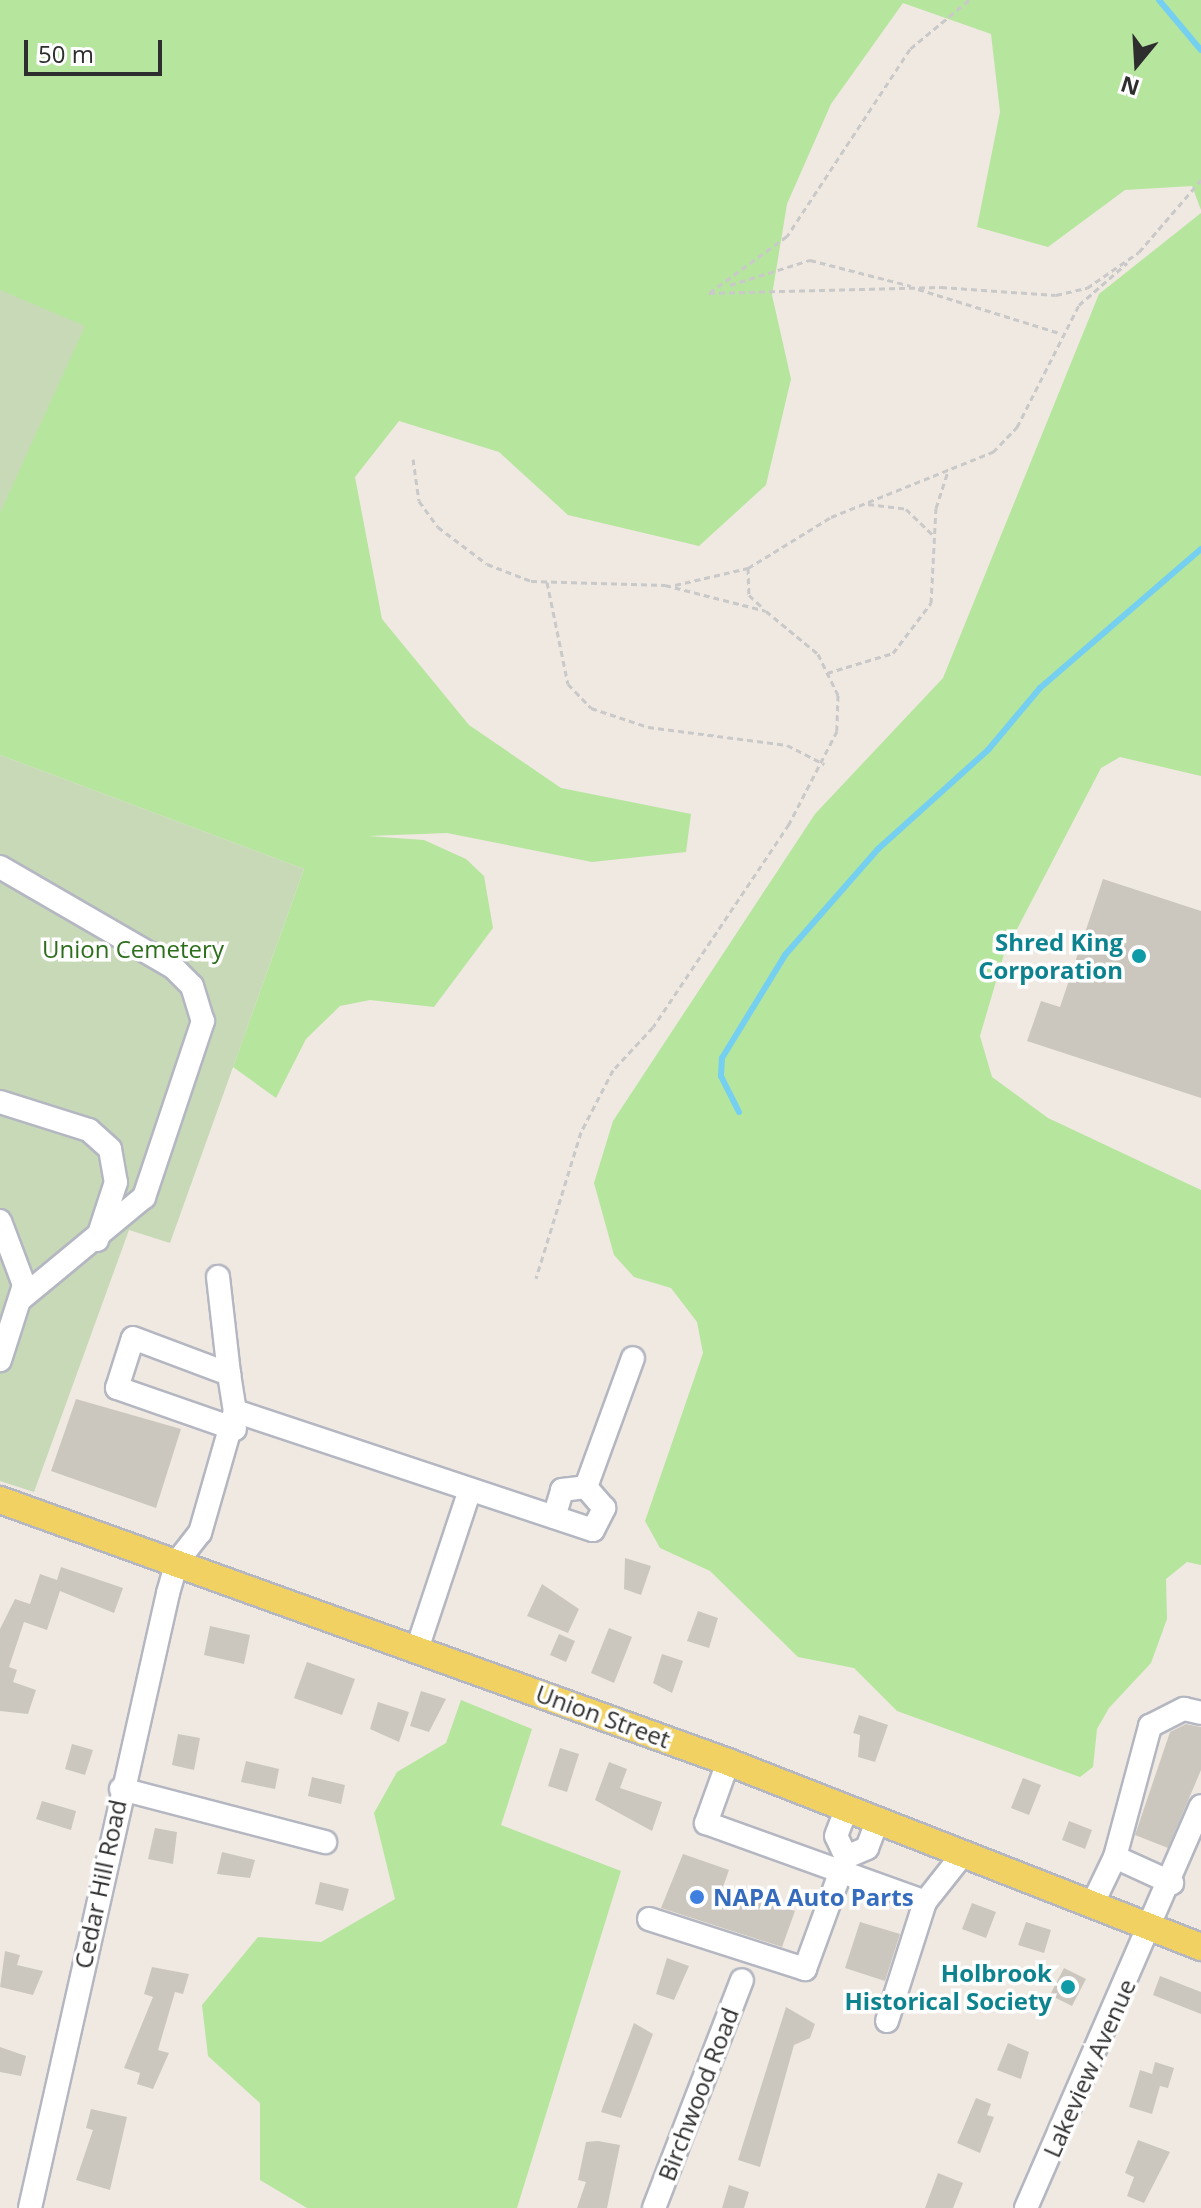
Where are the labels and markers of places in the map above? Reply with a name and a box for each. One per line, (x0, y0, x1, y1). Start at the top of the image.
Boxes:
place label: Shred King Corporation (978, 928, 1123, 984)
marker: Shred King Corporation (1130, 947, 1148, 965)
place label: NAPA Auto Parts (713, 1883, 914, 1911)
marker: NAPA Auto Parts (688, 1888, 706, 1906)
place label: Holbrook Historical Society (844, 1959, 1052, 2015)
marker: Holbrook Historical Society (1059, 1978, 1077, 1996)

